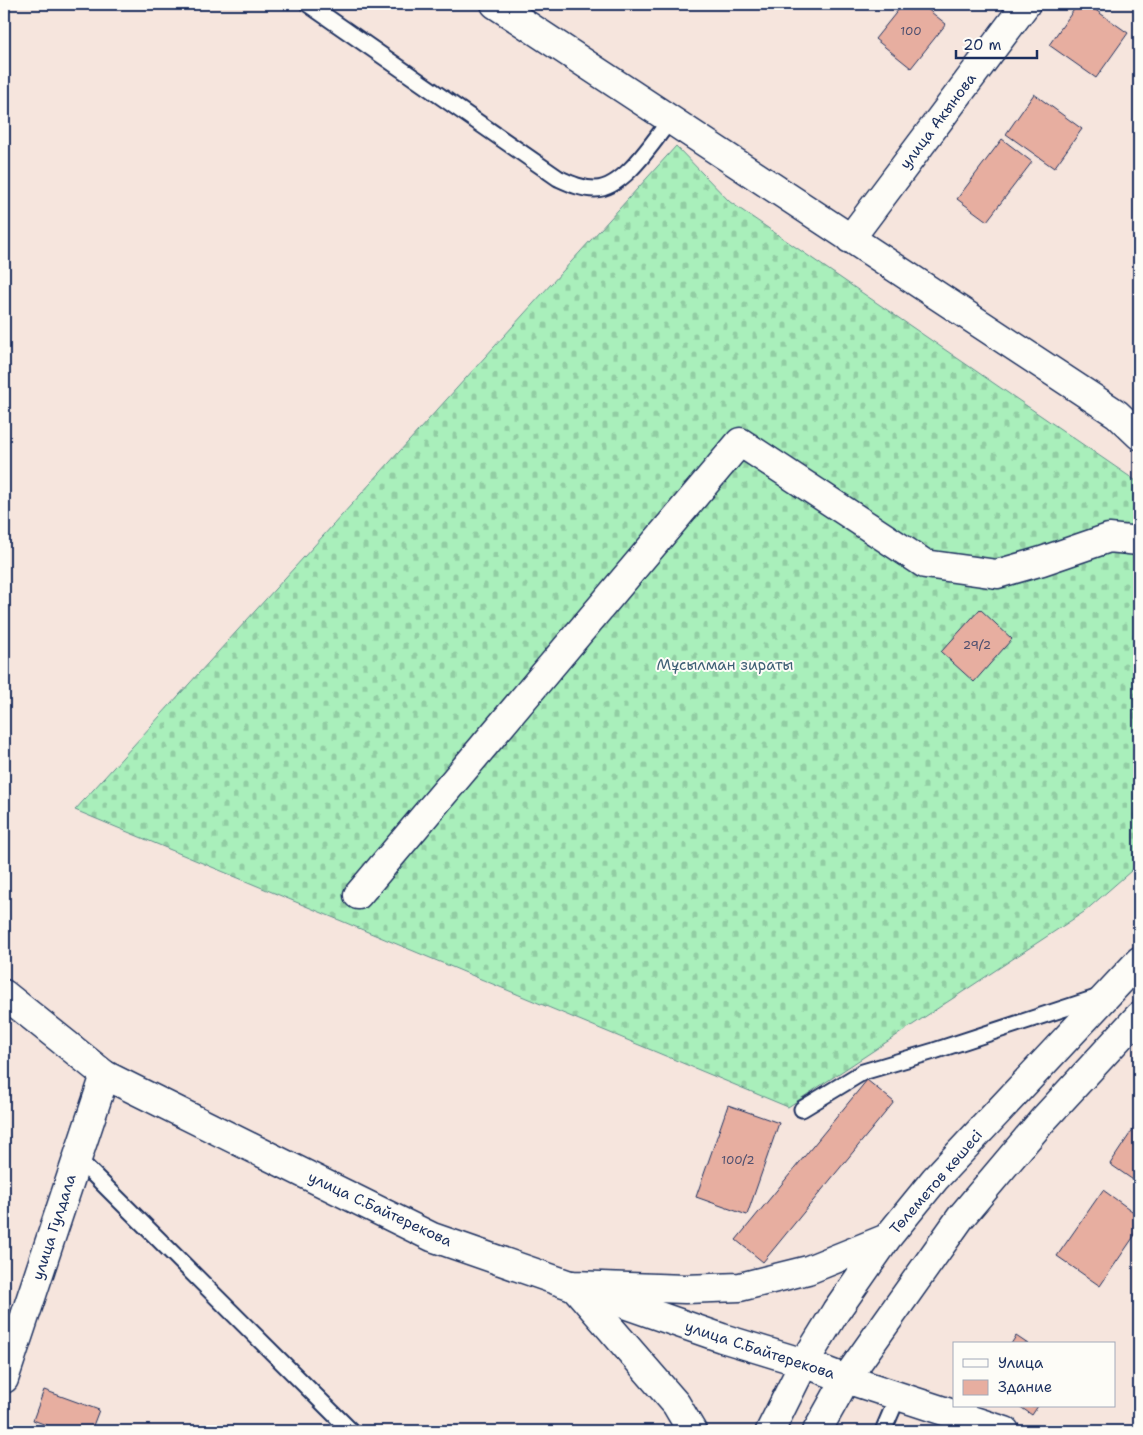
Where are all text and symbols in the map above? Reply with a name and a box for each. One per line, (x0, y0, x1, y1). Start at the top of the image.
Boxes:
house number: 100 (900, 23, 922, 39)
scale bar (956, 28, 1037, 60)
text: 20 m (963, 35, 1002, 55)
street label: улица Акынова (895, 68, 981, 173)
house number: 29/2 (963, 637, 991, 653)
park label: Мұсылман зираты (656, 655, 794, 675)
street label: Төлеметов көшесі (885, 1126, 987, 1238)
house number: 100/2 (721, 1152, 755, 1168)
street label: улица С.Байтерекова (305, 1167, 456, 1251)
street label: улица Гулдала (27, 1171, 81, 1283)
street label: улица С.Байтерекова (682, 1316, 838, 1384)
legend (953, 1342, 1116, 1408)
text: Улица (998, 1353, 1044, 1373)
text: Здание (998, 1377, 1052, 1397)

